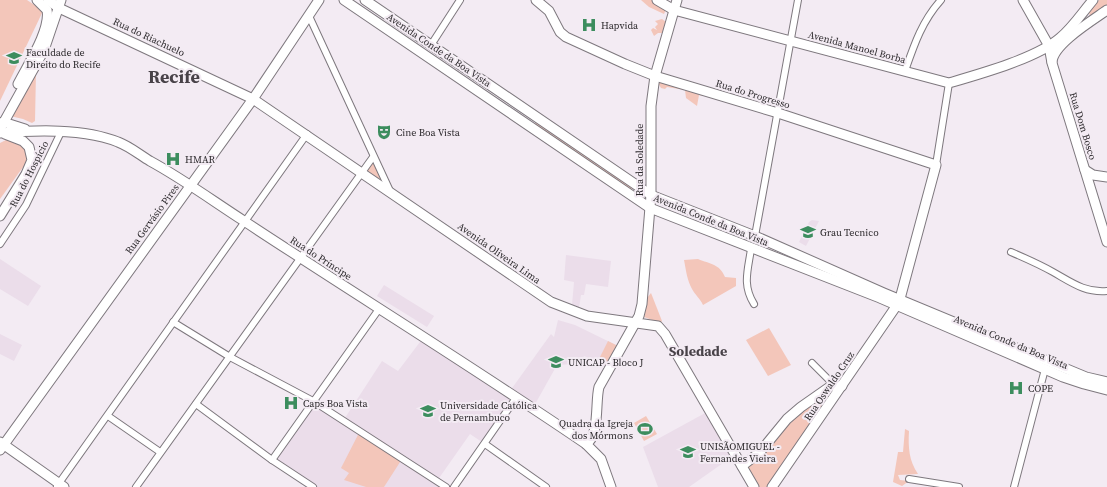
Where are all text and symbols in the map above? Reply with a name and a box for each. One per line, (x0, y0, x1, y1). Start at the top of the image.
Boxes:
street label: Avenida Conde da Boa Vista (384, 10, 494, 90)
street label: Rua do Riachuelo (111, 15, 187, 60)
hospital icon: Hapvida (580, 16, 598, 34)
place label: Hapvida (601, 19, 639, 32)
street label: Avenida Manoel Borba (807, 28, 908, 67)
place label: Faculdade de Direito do Recife (26, 46, 101, 71)
school or university icon: Faculdade de Direito do Recife (5, 49, 23, 67)
district label: Recife (148, 64, 200, 89)
street label: Rua do Progresso (714, 77, 792, 112)
street label: Rua Dom Bosco (1067, 91, 1100, 162)
theatre icon: Cine Boa Vista (375, 123, 393, 141)
street label: Rua da Soledade (633, 124, 646, 196)
place label: Cine Boa Vista (396, 126, 461, 139)
street label: Rua do Hospício (7, 138, 52, 209)
hospital icon: HMAR (164, 150, 182, 168)
place label: HMAR (185, 153, 215, 166)
street label: Rua Gervásio Pires (122, 181, 182, 257)
street label: Avenida Conde da Boa Vista (652, 191, 771, 249)
street label: Avenida Oliveira Lima (455, 219, 544, 287)
school or university icon: Grau Tecnico (799, 223, 817, 241)
place label: Grau Tecnico (820, 226, 879, 239)
street label: Rua do Príncipe (288, 233, 354, 283)
street label: Avenida Conde da Boa Vista (952, 312, 1071, 372)
district label: Soledade (669, 341, 727, 361)
street label: Rua Oswaldo Cruz (801, 348, 857, 423)
school or university icon: UNICAP - Bloco J (547, 353, 565, 371)
place label: UNICAP - Bloco J (568, 356, 644, 369)
hospital icon: COPE (1007, 379, 1025, 397)
place label: COPE (1028, 382, 1053, 395)
hospital icon: Caps Boa Vista (282, 394, 300, 412)
place label: Caps Boa Vista (303, 397, 369, 410)
place label: Universidade Católica de Pernambuco (440, 399, 538, 424)
school or university icon: Universidade Católica de Pernambuco (419, 402, 437, 420)
place label: Quadra da Igreja dos Mórmons (559, 417, 634, 442)
sports icon: Quadra da Igreja dos Mórmons (636, 420, 654, 438)
place label: UNISÃOMIGUEL - Fernandes Vieira (700, 440, 780, 465)
school or university icon: UNISÃOMIGUEL - Fernandes Vieira (679, 443, 697, 461)

